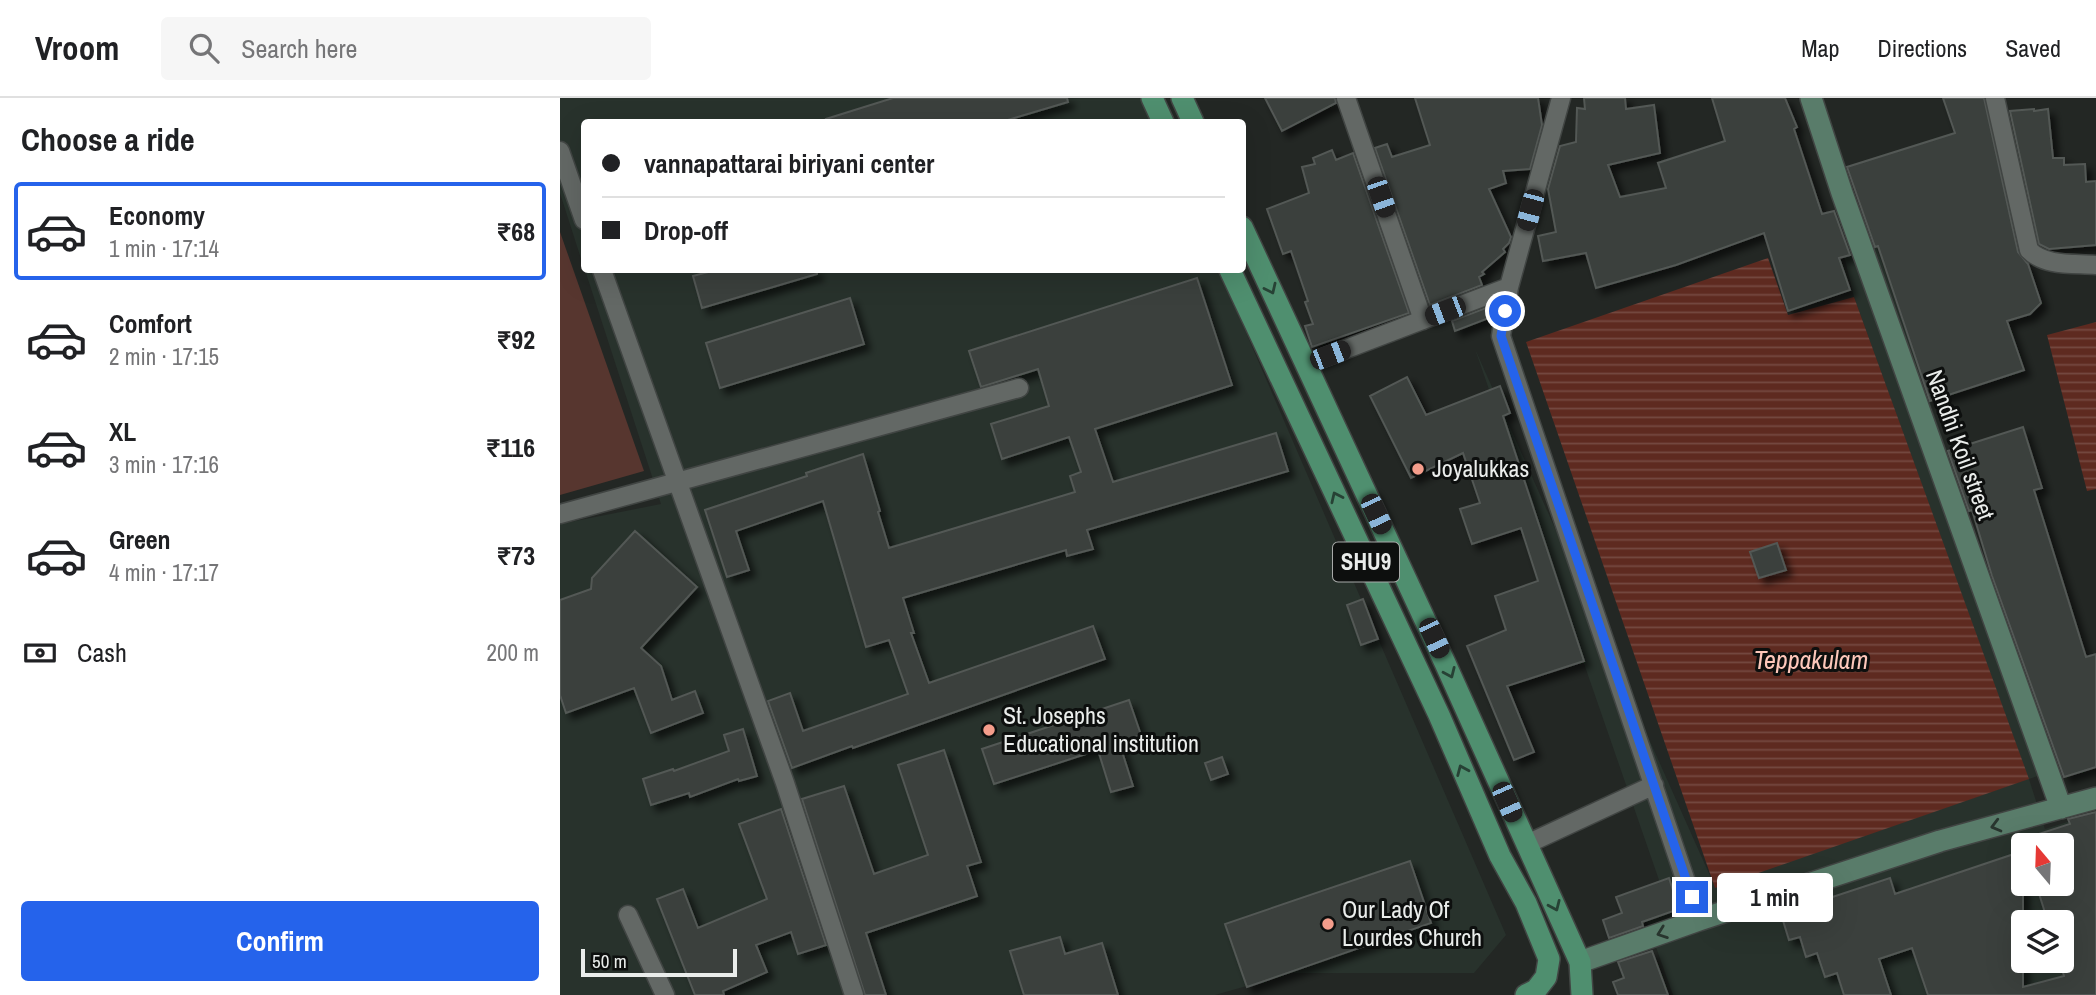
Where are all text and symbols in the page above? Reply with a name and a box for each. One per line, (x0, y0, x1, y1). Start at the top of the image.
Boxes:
search box (161, 17, 651, 80)
text: Vroom (35, 26, 119, 70)
icon: search (185, 29, 223, 67)
text: Search here (241, 31, 357, 66)
text: Map (1801, 32, 1839, 64)
text: Directions (1877, 32, 1967, 64)
text: Saved (2005, 32, 2061, 64)
text: Choose a ride (21, 118, 195, 161)
text: vannapattarai biriyani center (644, 146, 934, 181)
car (1365, 174, 1398, 220)
car (1515, 187, 1546, 233)
text: Economy (109, 198, 205, 233)
icon: car (25, 200, 88, 263)
text: Drop-off (644, 213, 728, 248)
text: ₹68 (496, 214, 535, 249)
text: 1 min · 17:14 (109, 233, 219, 264)
one-way arrow (1263, 282, 1277, 294)
car (1422, 294, 1469, 328)
route start (1489, 295, 1521, 327)
text: Comfort (109, 306, 192, 341)
icon: car (25, 308, 88, 371)
text: ₹92 (496, 322, 535, 357)
car (1307, 338, 1354, 372)
text: 2 min · 17:15 (109, 341, 219, 372)
street label: Nandhi Koil street (1919, 365, 2003, 525)
text: XL (109, 414, 136, 449)
icon: car (25, 416, 88, 479)
text: ₹116 (486, 430, 535, 465)
text: 3 min · 17:16 (109, 449, 219, 480)
place label: Joyalukkas (1432, 452, 1529, 484)
marker: Joyalukkas (1410, 461, 1426, 477)
car (1358, 491, 1395, 537)
one-way arrow (1330, 492, 1344, 504)
text: Green (109, 522, 171, 557)
icon: car (25, 524, 88, 587)
text: ₹73 (496, 538, 535, 573)
road number: SHU9 (1333, 543, 1399, 582)
text: 4 min · 17:17 (109, 557, 219, 588)
car (1416, 615, 1453, 661)
icon: cash (21, 634, 59, 672)
text: Cash (77, 635, 127, 670)
text: 200 m (487, 637, 539, 668)
water label: Teppakulam (1754, 642, 1868, 677)
one-way arrow (1442, 666, 1456, 678)
place label: St. Josephs Educational institution (1003, 699, 1199, 759)
marker: St. Josephs Educational institution (981, 722, 997, 738)
one-way arrow (1456, 764, 1470, 777)
car (1489, 779, 1526, 825)
one-way arrow (1990, 818, 2002, 832)
north arrow (2011, 833, 2074, 896)
map controls (2011, 833, 2074, 973)
callout: 1 min (1716, 872, 1832, 922)
route end (1676, 881, 1708, 913)
text: 1 min (1750, 882, 1800, 913)
place label: Our Lady Of Lourdes Church (1342, 893, 1482, 953)
one-way arrow (1547, 899, 1561, 912)
button: Confirm (21, 901, 539, 981)
button: layers (2011, 910, 2074, 973)
marker: Our Lady Of Lourdes Church (1320, 916, 1336, 932)
one-way arrow (1657, 925, 1669, 939)
scale bar (581, 946, 737, 978)
text: 50 m (592, 948, 627, 974)

